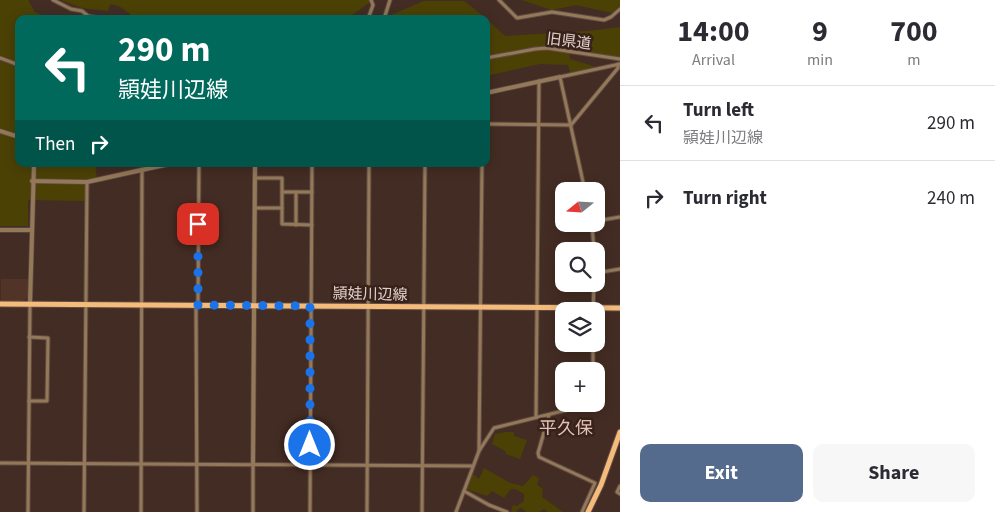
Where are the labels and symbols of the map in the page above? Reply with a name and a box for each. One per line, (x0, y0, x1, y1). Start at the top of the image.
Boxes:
street label: 旧県道 (545, 28, 593, 55)
north arrow (555, 182, 605, 232)
pin (177, 203, 219, 245)
street label: 頴娃川辺線 (332, 283, 408, 306)
district label: 平久保 (539, 416, 593, 441)
position arrow (283, 418, 335, 470)

